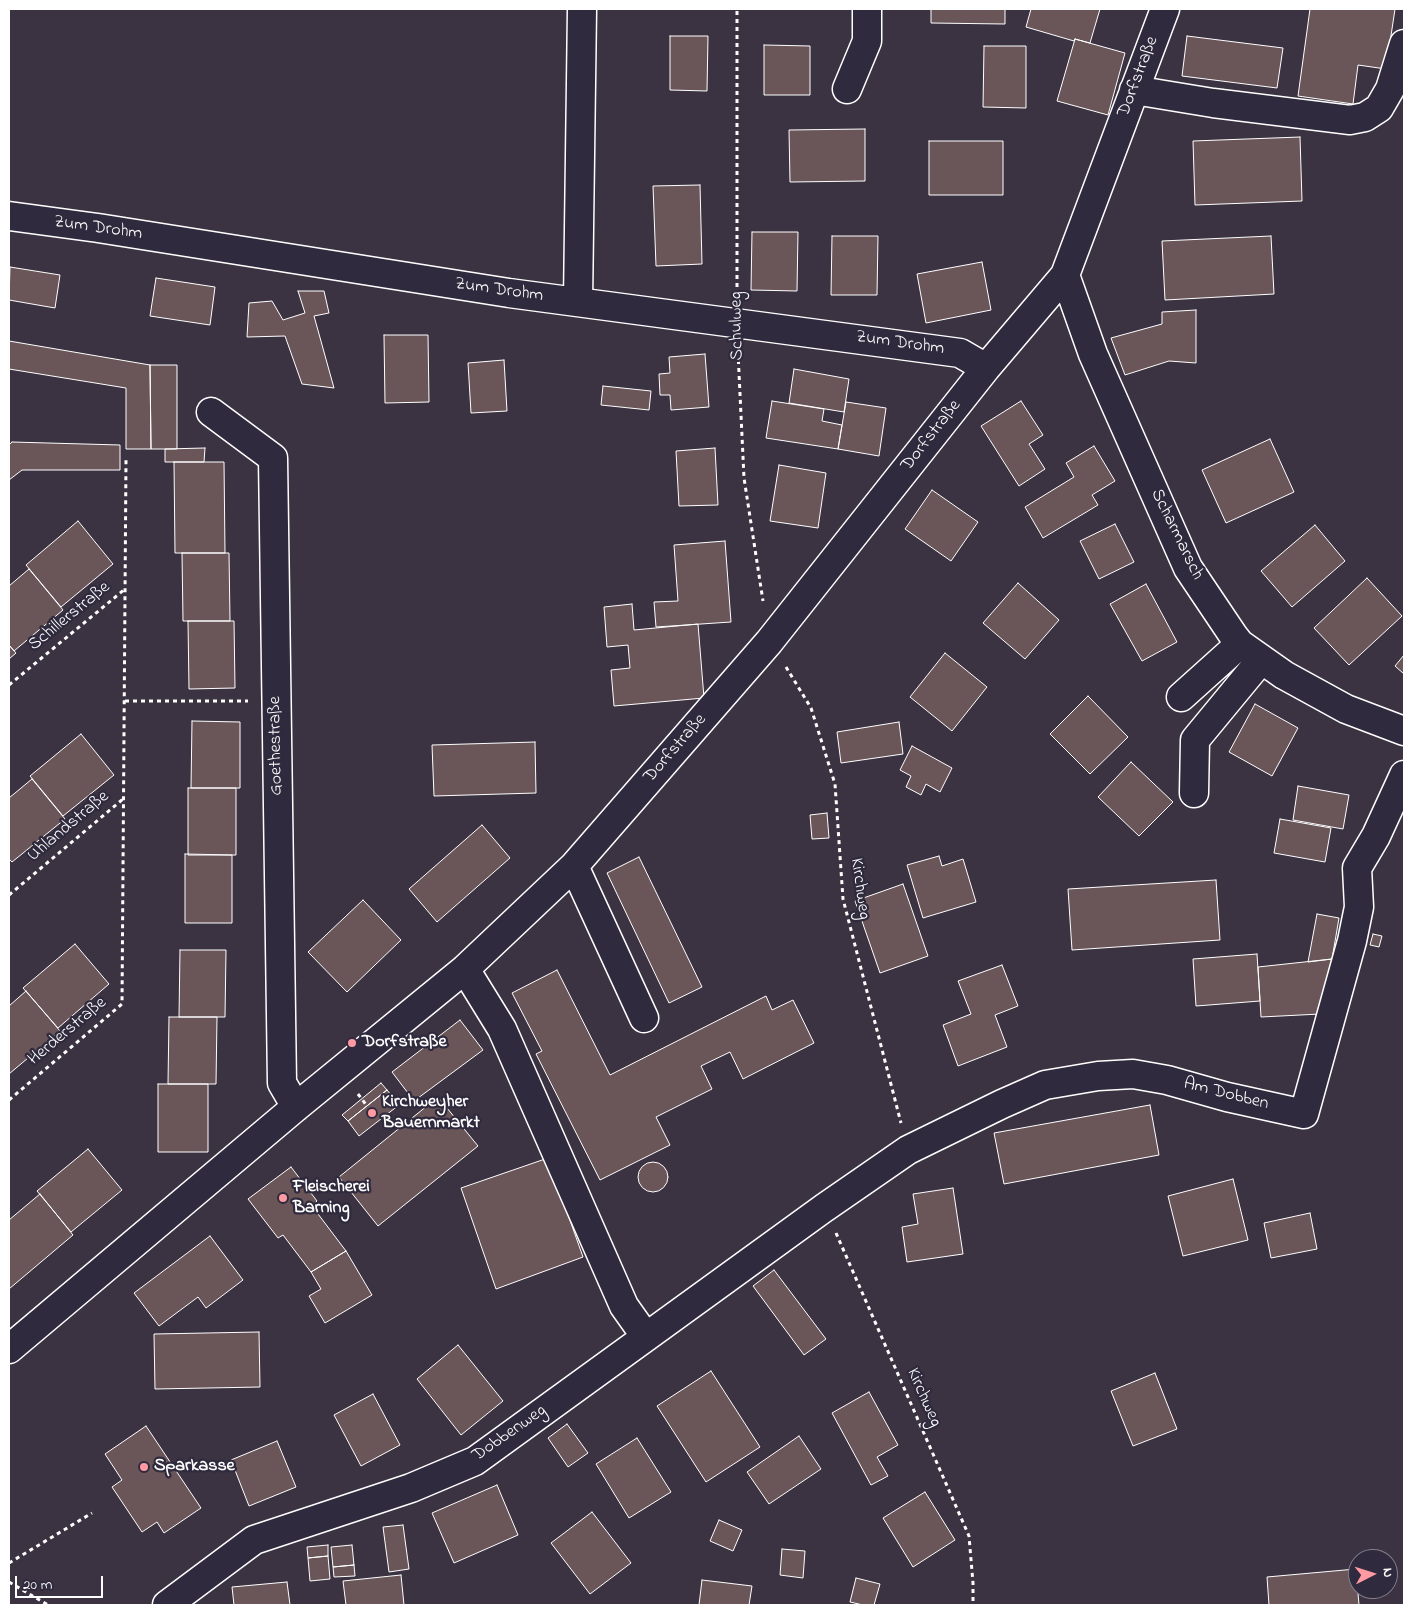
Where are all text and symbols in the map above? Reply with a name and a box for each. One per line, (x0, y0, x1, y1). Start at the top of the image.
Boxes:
street label: Dorfstraße (1114, 34, 1164, 120)
street label: Zum Drohm (52, 212, 144, 246)
street label: Zum Drohm (453, 274, 545, 308)
street label: Schulweg (727, 291, 749, 361)
street label: Zum Drohm (854, 327, 946, 361)
street label: Dorfstraße (897, 396, 967, 476)
street label: Scharmarsch (1145, 486, 1207, 584)
street label: Schillerstraße (25, 577, 115, 657)
street label: Goethestraße (265, 696, 289, 796)
street label: Dorfstraße (640, 710, 712, 788)
street label: Uhlandstraße (24, 787, 114, 867)
street label: Kirchweg (844, 857, 874, 921)
street label: Herderstraße (24, 993, 112, 1071)
place label: Dorfstraße (362, 1032, 446, 1054)
marker: Dorfstraße (346, 1037, 358, 1049)
street label: Am Dobben (1181, 1074, 1271, 1116)
place label: Kirchweyher Bauernmarkt (382, 1092, 480, 1134)
marker: Kirchweyher Bauernmarkt (366, 1107, 378, 1119)
place label: Fleischerei Barning (293, 1177, 370, 1220)
marker: Fleischerei Barning (277, 1192, 289, 1204)
street label: Kirchweg (901, 1365, 945, 1431)
street label: Dobbenweg (469, 1401, 551, 1467)
place label: Sparkasse (154, 1456, 235, 1478)
marker: Sparkasse (138, 1461, 150, 1473)
north arrow (1348, 1549, 1398, 1599)
scale bar (18, 1566, 105, 1598)
text: N (1377, 1567, 1398, 1578)
text: 20 m (23, 1574, 52, 1596)

